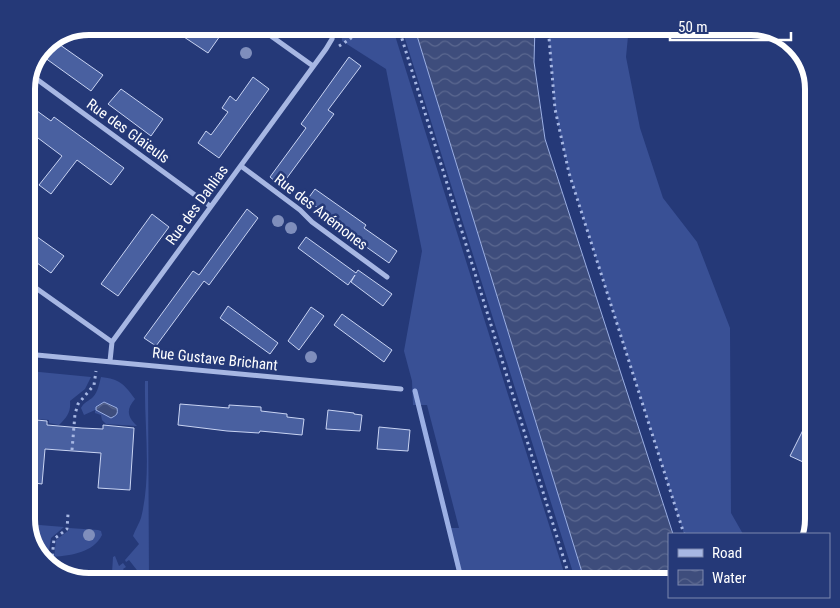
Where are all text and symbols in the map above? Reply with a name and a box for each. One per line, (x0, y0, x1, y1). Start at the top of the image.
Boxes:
scale bar (670, 10, 791, 42)
text: 50 m (678, 18, 708, 36)
street label: Rue des Glaïeuls (83, 95, 173, 167)
street label: Rue des Dahlias (162, 161, 232, 248)
street label: Rue des Anémones (271, 170, 371, 254)
street label: Rue Gustave Brichant (151, 343, 279, 375)
legend (668, 533, 830, 598)
text: Road (712, 544, 742, 562)
text: Water (712, 569, 747, 587)

